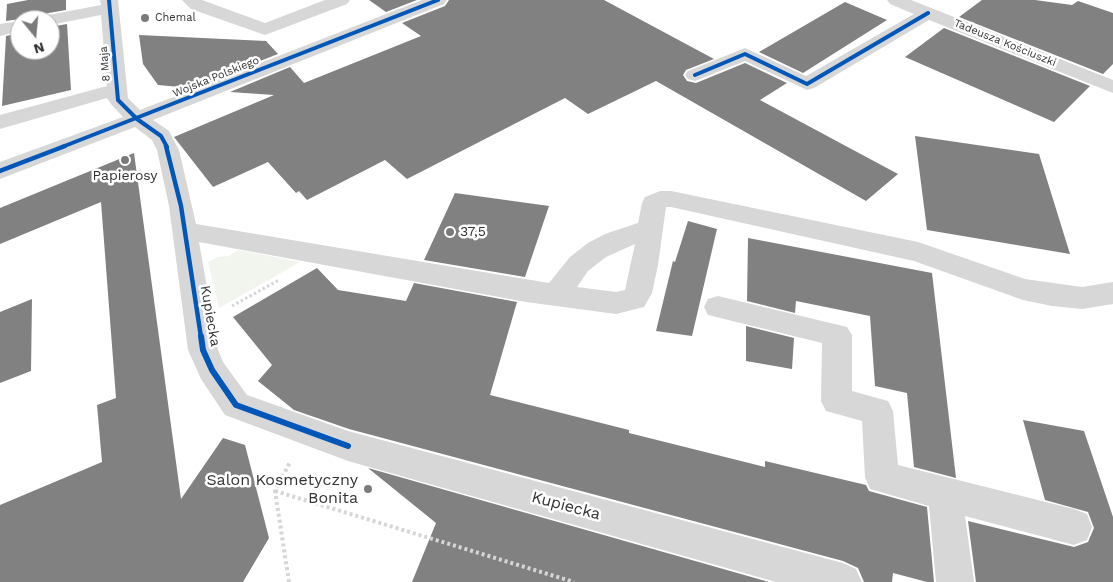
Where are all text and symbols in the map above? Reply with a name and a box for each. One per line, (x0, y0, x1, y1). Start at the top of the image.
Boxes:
north arrow (10, 10, 60, 60)
place label: Chemal (155, 11, 196, 25)
marker: Chemal (139, 12, 151, 24)
street label: Tadeusza Kościuszki (952, 16, 1058, 70)
text: N (32, 39, 46, 58)
street label: 8 Maja (97, 46, 113, 82)
street label: Wojska Polskiego (171, 54, 261, 100)
marker: Papierosy (119, 154, 131, 166)
place label: Papierosy (92, 168, 158, 184)
place label: 37,5 (460, 224, 486, 240)
marker: 37,5 (444, 226, 456, 238)
street label: Kupiecka (196, 284, 224, 348)
place label: Salon Kosmetyczny Bonita (206, 470, 358, 508)
marker: Salon Kosmetyczny Bonita (362, 483, 374, 495)
street label: Kupiecka (530, 488, 602, 524)

